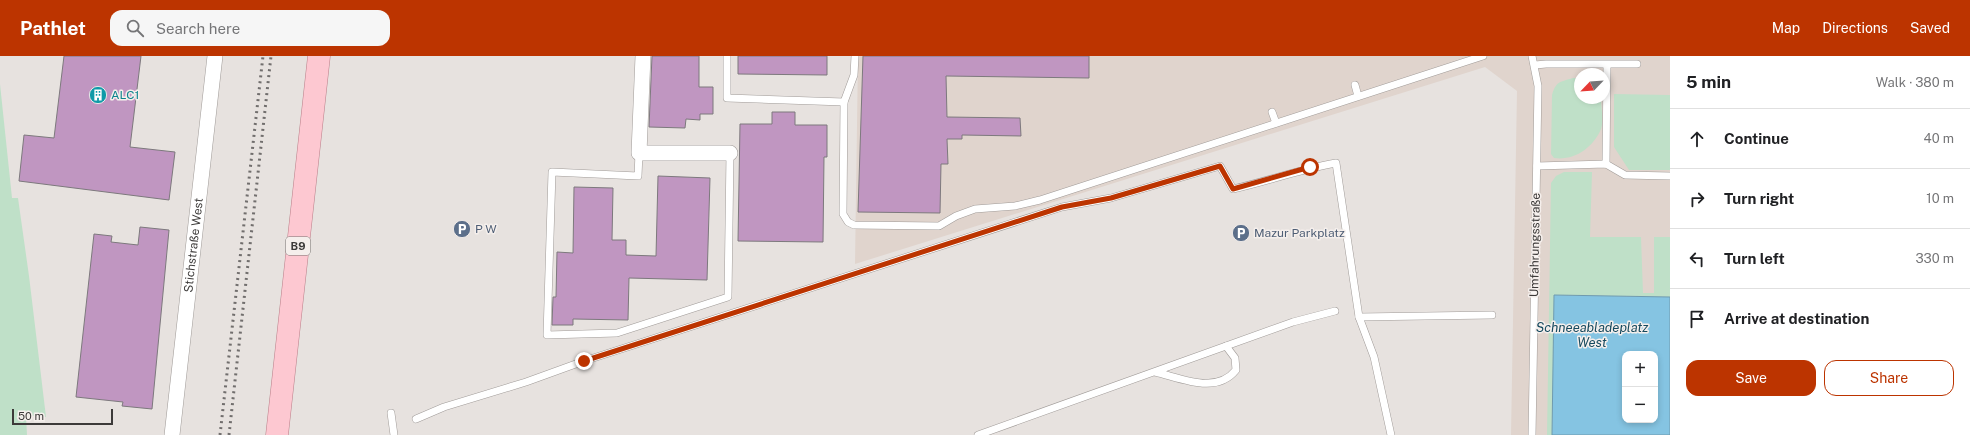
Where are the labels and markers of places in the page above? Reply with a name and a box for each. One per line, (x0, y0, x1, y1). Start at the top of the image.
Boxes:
building icon: ALC1 (88, 85, 108, 105)
place label: ALC1 (111, 88, 139, 102)
parking icon: P W (452, 219, 472, 239)
place label: P W (475, 222, 497, 236)
parking icon: Mazur Parkplatz (1231, 223, 1251, 243)
place label: Mazur Parkplatz (1254, 226, 1345, 240)

